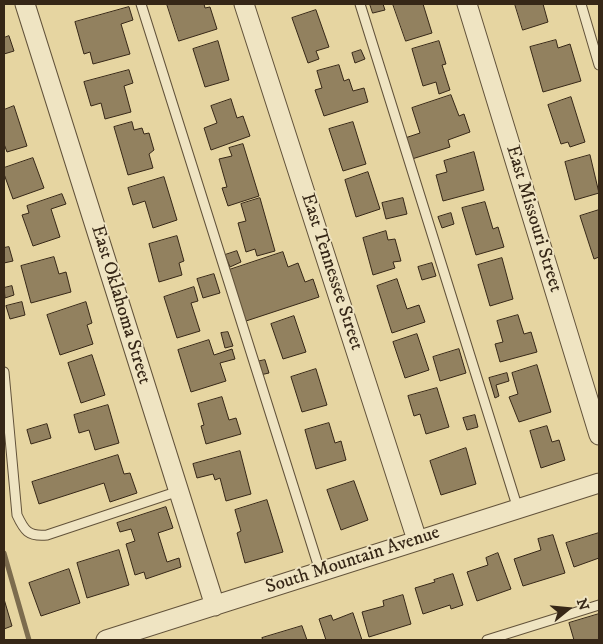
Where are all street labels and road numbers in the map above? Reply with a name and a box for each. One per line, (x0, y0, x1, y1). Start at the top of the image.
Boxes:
street label: East Missouri Street (500, 143, 566, 295)
street label: East Tennessee Street (295, 191, 367, 353)
street label: East Oklahoma Street (85, 223, 155, 387)
street label: South Mountain Avenue (263, 522, 443, 600)

